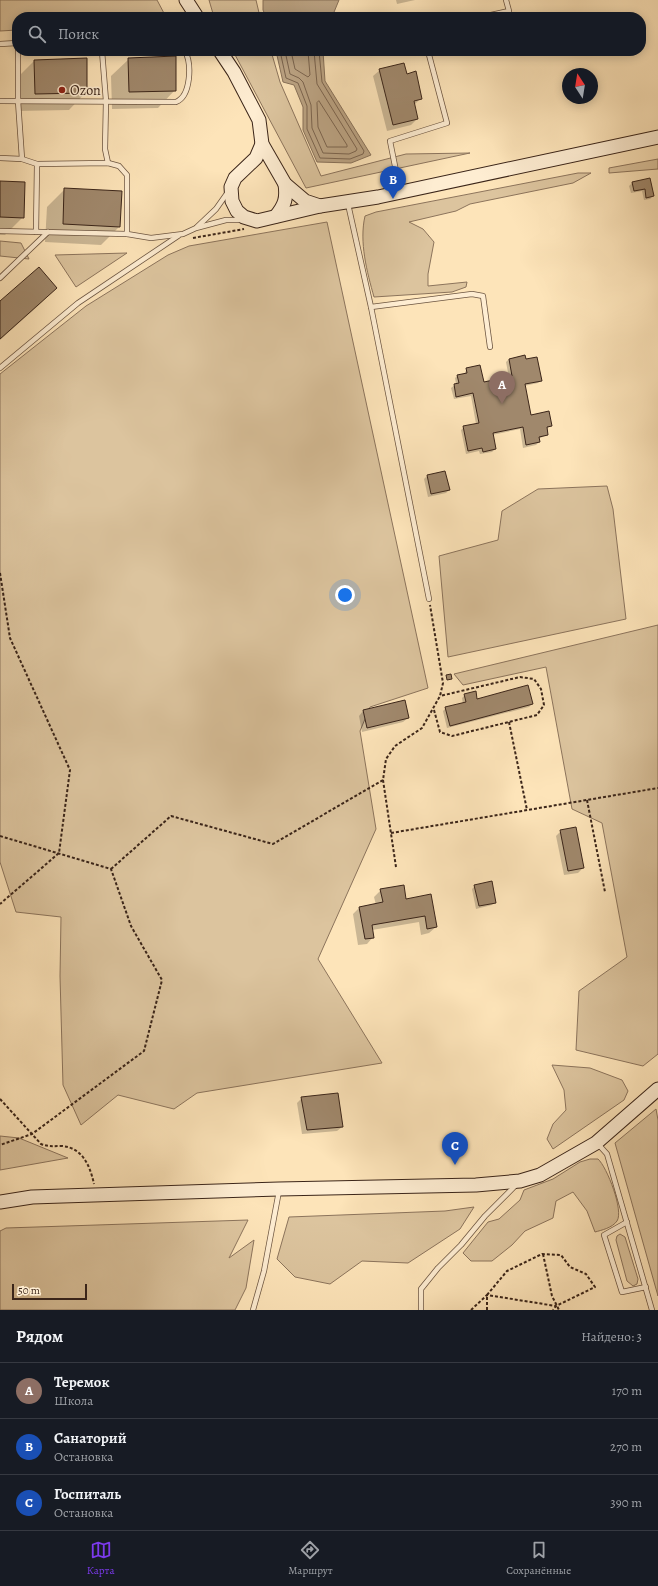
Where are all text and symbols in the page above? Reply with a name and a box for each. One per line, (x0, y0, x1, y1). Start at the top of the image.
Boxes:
search box (12, 12, 646, 56)
icon: search (26, 23, 48, 45)
text: Поиск (58, 24, 99, 44)
north arrow (562, 68, 598, 104)
place label: Ozon (70, 81, 101, 100)
marker: Ozon (57, 85, 67, 95)
pin: B (380, 166, 406, 199)
pin: A (489, 371, 515, 404)
your location (335, 585, 355, 605)
pin: C (442, 1132, 468, 1165)
scale bar (12, 1282, 87, 1301)
text: 50 m (18, 1283, 40, 1298)
text: Рядом (16, 1325, 63, 1348)
text: Найдено: 3 (581, 1328, 642, 1345)
text: Теремок (54, 1372, 110, 1392)
text: A (25, 1382, 33, 1399)
text: 170 m (612, 1382, 642, 1399)
text: Школа (54, 1392, 93, 1409)
text: Санаторий (54, 1428, 127, 1448)
text: B (25, 1438, 33, 1455)
text: 270 m (610, 1438, 642, 1455)
text: Остановка (54, 1448, 113, 1465)
text: Госпиталь (54, 1484, 121, 1504)
text: C (25, 1494, 33, 1511)
text: 390 m (610, 1494, 642, 1511)
text: Остановка (54, 1504, 113, 1521)
tab: Карта (87, 1539, 115, 1578)
tab: Маршрут (288, 1539, 333, 1578)
tab: Сохранённые (506, 1539, 571, 1578)

